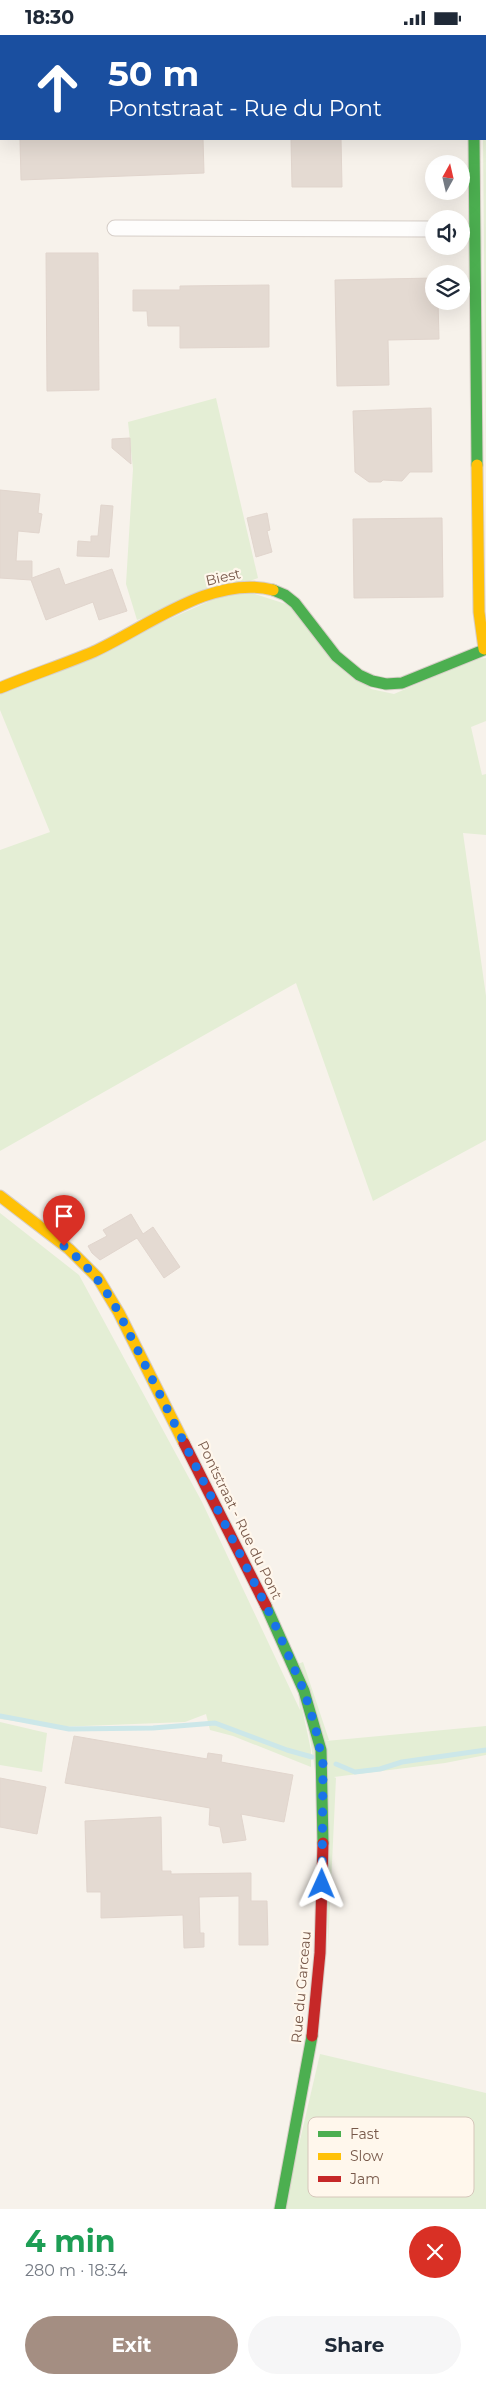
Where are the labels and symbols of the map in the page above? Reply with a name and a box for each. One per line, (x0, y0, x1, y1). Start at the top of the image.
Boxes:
north arrow (425, 155, 470, 200)
street label: Biest (204, 564, 243, 590)
pin (43, 1195, 85, 1246)
street label: Pontstraat - Rue du Pont (194, 1438, 286, 1603)
position arrow (295, 1857, 347, 1909)
street label: Rue du Garceau (287, 1930, 315, 2044)
legend (308, 2117, 474, 2197)
text: Fast (350, 2125, 380, 2143)
text: Slow (350, 2147, 384, 2165)
text: Jam (349, 2170, 380, 2188)

